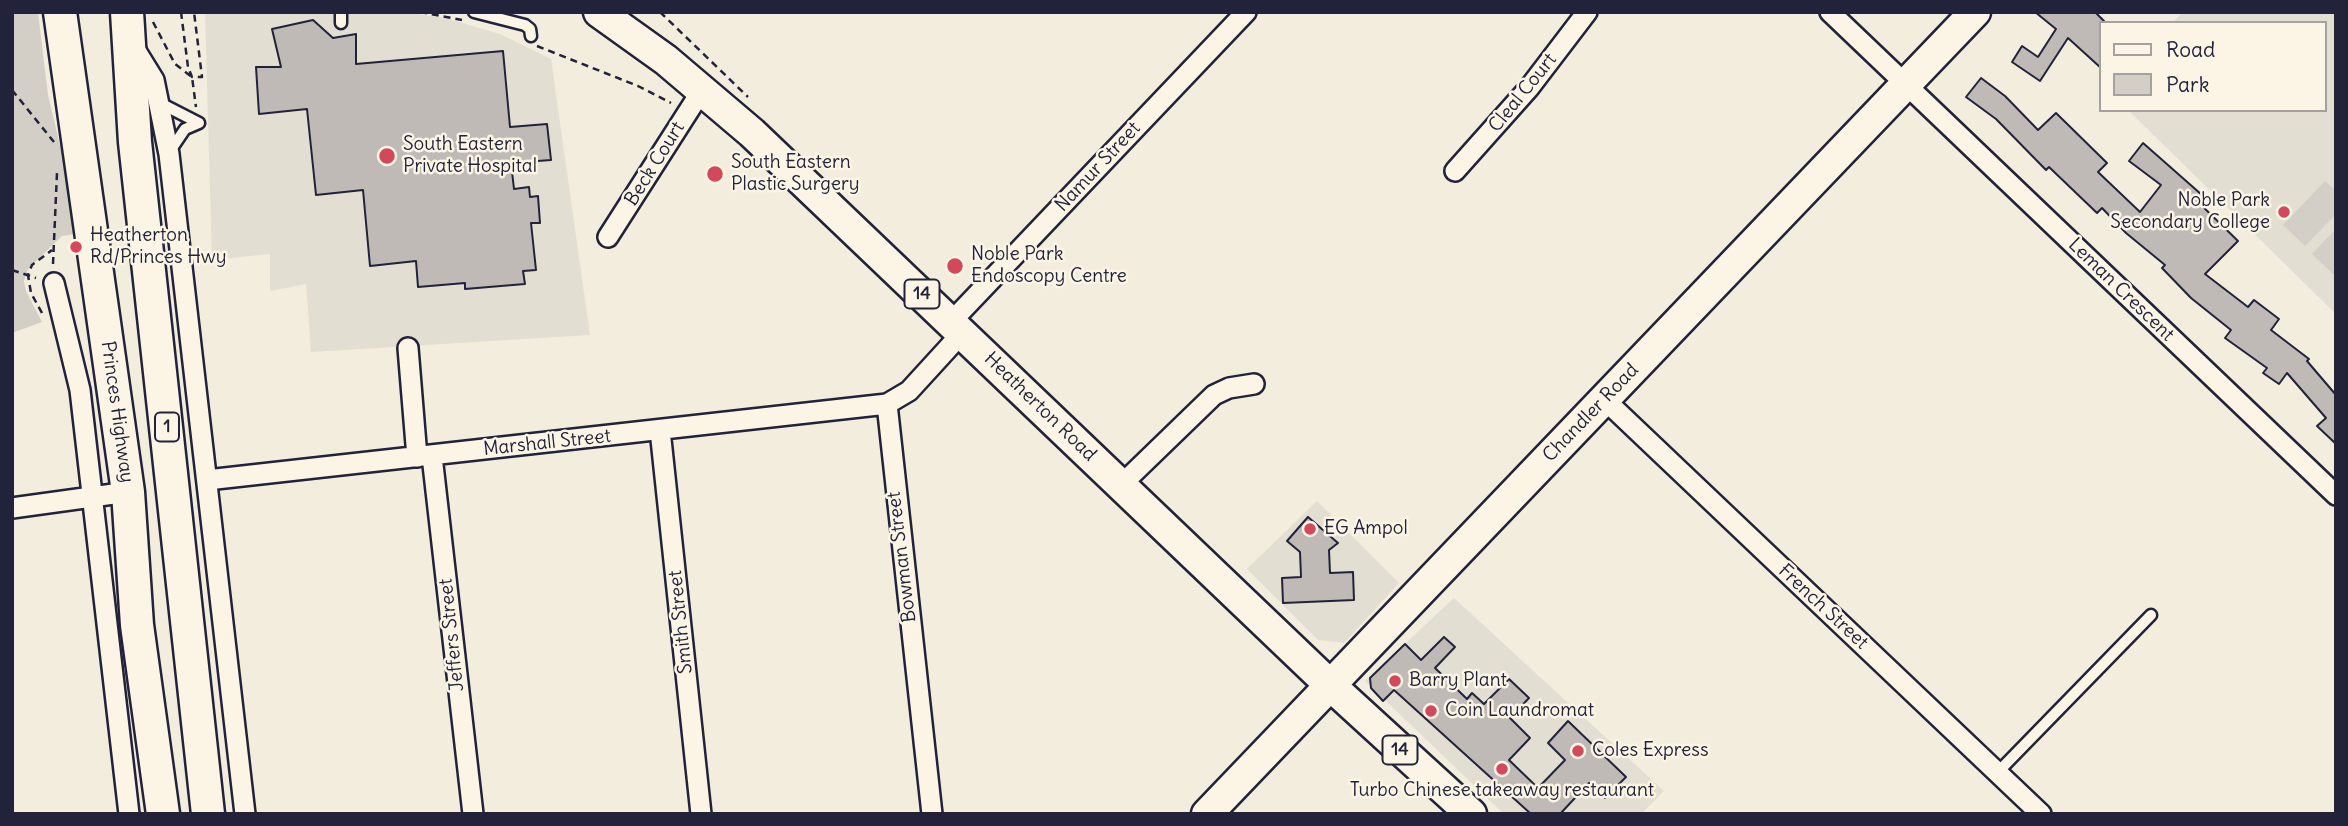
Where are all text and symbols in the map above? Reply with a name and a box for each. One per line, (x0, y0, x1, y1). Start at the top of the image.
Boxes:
legend (2100, 21, 2327, 112)
text: Road (2166, 36, 2215, 63)
street label: Cleal Court (1484, 49, 1562, 137)
text: Park (2166, 71, 2209, 98)
street label: Namur Street (1051, 117, 1145, 217)
street label: Beck Court (620, 118, 690, 210)
place label: South Eastern Private Hospital (403, 134, 537, 178)
marker: South Eastern Private Hospital (377, 146, 397, 166)
place label: South Eastern Plastic Surgery (731, 152, 860, 196)
marker: South Eastern Plastic Surgery (705, 164, 725, 184)
place label: Noble Park Secondary College (2110, 190, 2270, 234)
marker: Noble Park Secondary College (2276, 204, 2292, 220)
place label: Heatherton Rd/Princes Hwy (90, 225, 227, 269)
street label: Leman Crescent (2063, 234, 2179, 346)
marker: Heatherton Rd/Princes Hwy (68, 239, 84, 255)
place label: Noble Park Endoscopy Centre (971, 244, 1127, 288)
marker: Noble Park Endoscopy Centre (945, 256, 965, 276)
road number: 14 (904, 280, 940, 308)
street label: Princes Highway (96, 340, 138, 484)
street label: Heatherton Road (979, 348, 1101, 466)
street label: Chandler Road (1538, 359, 1644, 467)
road number: 1 (155, 412, 179, 442)
street label: Marshall Street (482, 425, 612, 461)
street label: Bowman Street (883, 490, 921, 624)
place label: EG Ampol (1324, 518, 1408, 540)
marker: EG Ampol (1302, 521, 1318, 537)
street label: French Street (1773, 560, 1873, 654)
street label: Smith Street (664, 569, 698, 675)
street label: Jeffers Street (435, 577, 469, 693)
place label: Barry Plant (1409, 670, 1507, 692)
marker: Barry Plant (1387, 673, 1403, 689)
place label: Coin Laundromat (1445, 700, 1594, 722)
marker: Coin Laundromat (1423, 703, 1439, 719)
road number: 14 (1382, 736, 1418, 764)
place label: Coles Express (1592, 740, 1709, 762)
marker: Coles Express (1570, 743, 1586, 759)
marker: Turbo Chinese takeaway restaurant (1494, 761, 1510, 777)
place label: Turbo Chinese takeaway restaurant (1350, 780, 1654, 802)

